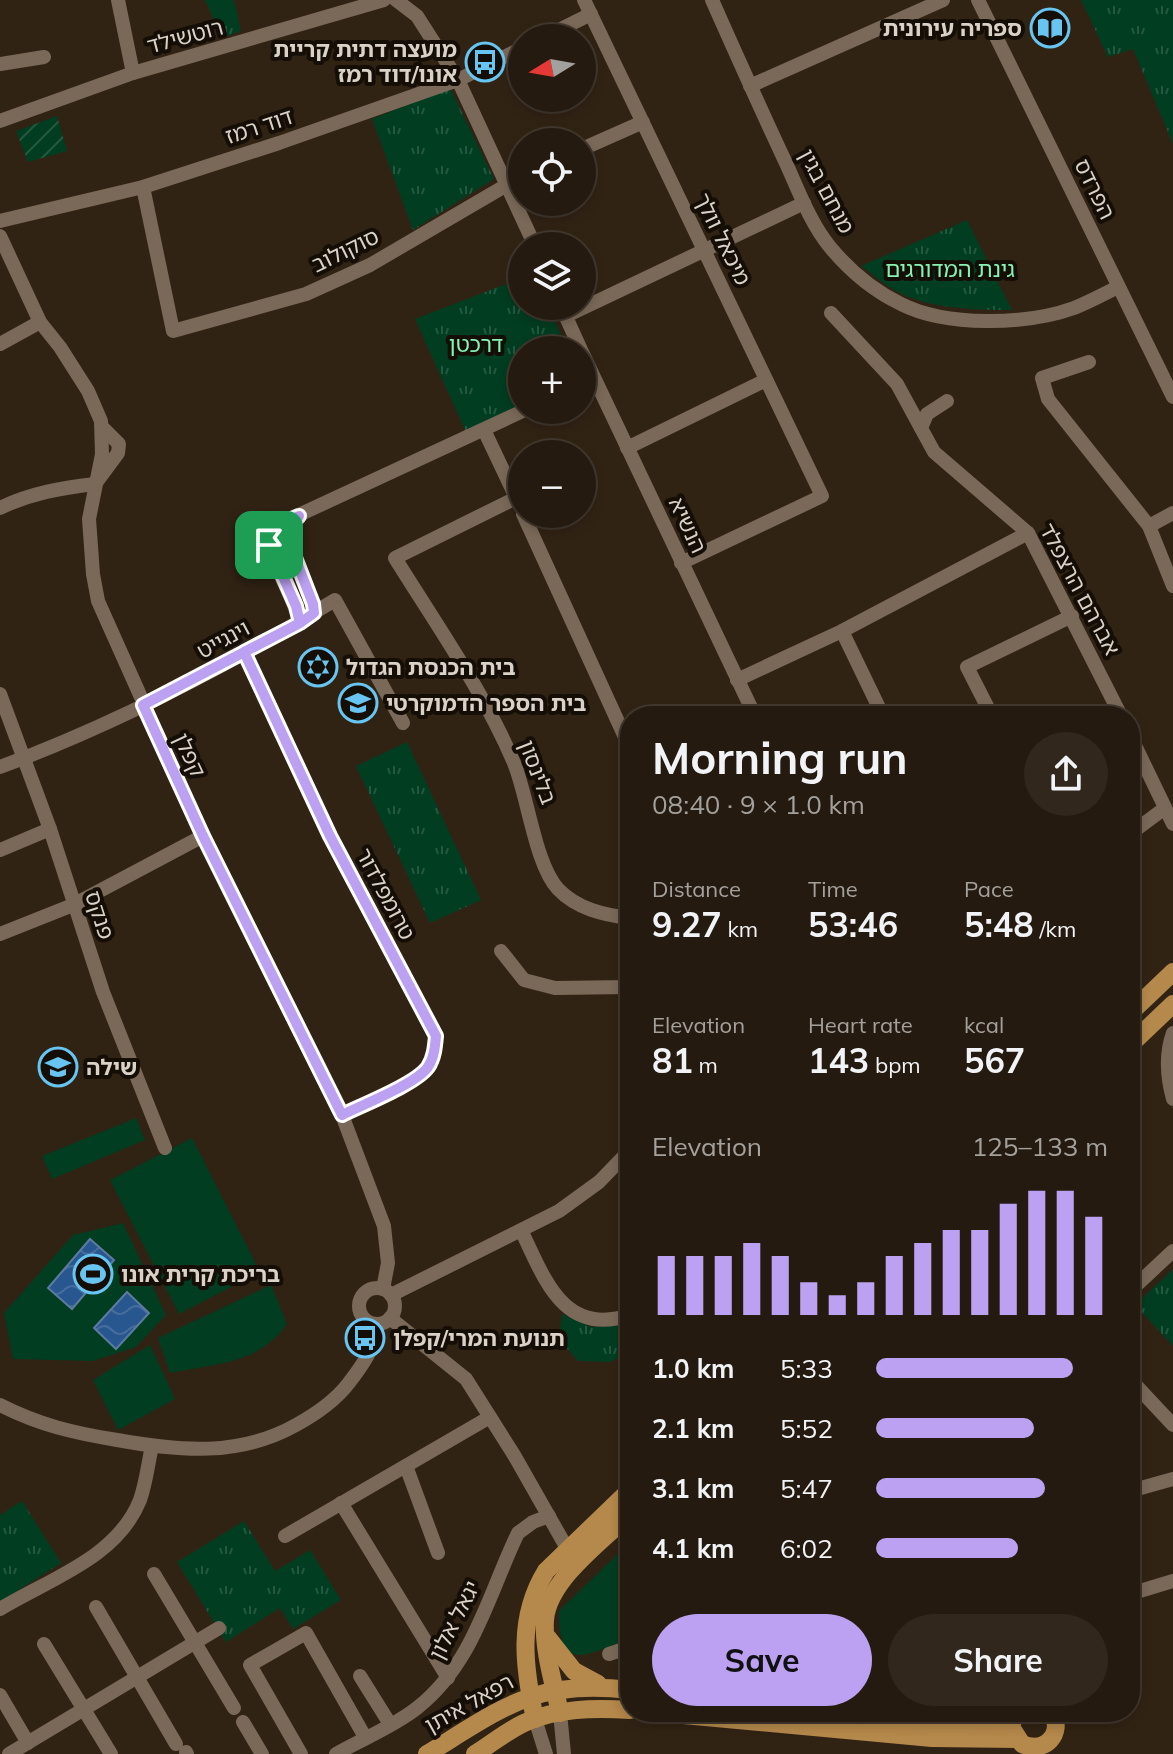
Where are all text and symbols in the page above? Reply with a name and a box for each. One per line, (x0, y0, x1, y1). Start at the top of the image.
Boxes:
library icon: ספריה עירונית (1029, 7, 1071, 49)
street label: רוטשילד (144, 12, 226, 60)
place label: ספריה עירונית (883, 14, 1022, 42)
north arrow (508, 24, 596, 112)
map controls (508, 24, 596, 528)
place label: מועצה דתית קריית אונו/דוד רמז (274, 35, 457, 88)
bus stop icon: מועצה דתית קריית אונו/דוד רמז (464, 41, 506, 83)
street label: דוד רמז (222, 102, 296, 150)
button: locate (508, 128, 596, 216)
street label: מנחם בגין (793, 144, 861, 238)
street label: הפרדס (1068, 154, 1122, 224)
street label: מיכאל וולך (689, 188, 757, 290)
street label: סוקולוב (307, 222, 383, 278)
button: layers (508, 232, 596, 320)
park label: גינת המדורגים (885, 255, 1015, 283)
park label: דרכטן (449, 330, 503, 358)
button: + (508, 336, 596, 424)
button: − (508, 440, 596, 528)
street label: הנשיא (663, 493, 713, 557)
pin (235, 511, 303, 579)
street label: אברהם הרצפלד (1033, 518, 1127, 660)
icon: arrive (247, 523, 291, 567)
street label: וינגייט (192, 614, 254, 664)
synagogue icon: בית הכנסת הגדול (297, 646, 339, 688)
place label: בית הכנסת הגדול (346, 653, 515, 681)
school or university icon: בית הספר הדמוקרטי (337, 682, 379, 724)
place label: בית הספר הדמוקרטי (386, 689, 586, 717)
street label: קפלן (168, 728, 212, 782)
text: Morning run (652, 730, 908, 785)
button: share (1024, 732, 1108, 816)
street label: בלינסון (513, 736, 563, 808)
text: 08:40 · 9 × 1.0 km (652, 788, 865, 821)
street label: טרומפלדור (350, 843, 422, 945)
text: Distance (652, 875, 741, 903)
text: Time (808, 875, 858, 903)
text: Pace (964, 875, 1014, 903)
street label: פנקס (79, 887, 121, 943)
text: 9.27 (652, 903, 722, 946)
text: 53:46 (808, 903, 898, 946)
text: 5:48 (964, 903, 1034, 946)
text: km (722, 915, 758, 943)
text: /km (1034, 915, 1076, 943)
text: Elevation (652, 1011, 745, 1039)
text: Heart rate (808, 1011, 913, 1039)
text: kcal (964, 1011, 1004, 1039)
text: 81 (652, 1039, 693, 1082)
text: 143 (808, 1039, 869, 1082)
text: 567 (964, 1039, 1025, 1082)
school or university icon: שילה (37, 1046, 79, 1088)
text: m (693, 1051, 718, 1079)
text: bpm (869, 1051, 921, 1079)
place label: שילה (86, 1053, 137, 1081)
text: Elevation (652, 1130, 762, 1163)
text: 125–133 m (972, 1130, 1108, 1163)
sports icon: בריכת קרית אונו (72, 1253, 114, 1295)
place label: בריכת קרית אונו (121, 1260, 280, 1288)
bus stop icon: תנועת המרי/קפלן (344, 1317, 386, 1359)
place label: תנועת המרי/קפלן (393, 1324, 565, 1352)
text: 1.0 km (652, 1352, 735, 1385)
text: 5:33 (780, 1352, 833, 1385)
text: 2.1 km (652, 1412, 735, 1445)
text: 5:52 (780, 1412, 833, 1445)
text: 3.1 km (652, 1472, 735, 1505)
text: 5:47 (780, 1472, 833, 1505)
text: 4.1 km (652, 1532, 735, 1565)
text: 6:02 (780, 1532, 833, 1565)
street label: יגאל אלון (422, 1576, 486, 1664)
button: Save (652, 1614, 872, 1706)
button: Share (888, 1614, 1108, 1706)
street label: רפאל איתן (420, 1667, 518, 1739)

